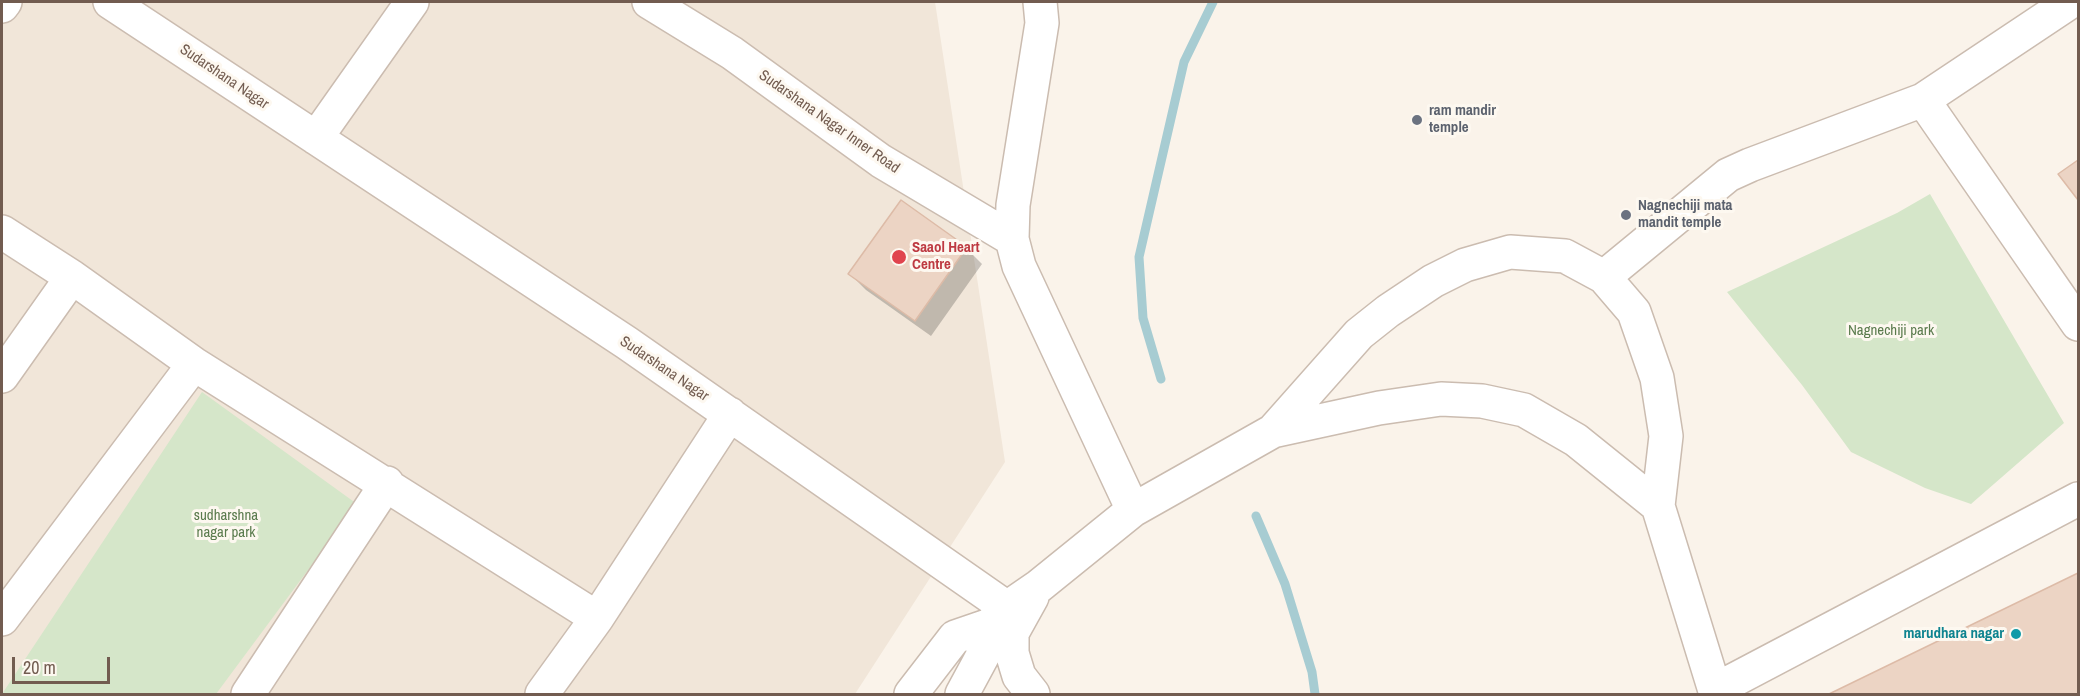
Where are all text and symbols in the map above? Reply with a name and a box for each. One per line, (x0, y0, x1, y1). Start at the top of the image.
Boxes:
street label: Sudarshana Nagar (176, 41, 272, 113)
street label: Sudarshana Nagar Inner Road (755, 67, 903, 177)
place label: ram mandir temple (1429, 102, 1496, 137)
marker: ram mandir temple (1410, 113, 1424, 127)
place label: Nagnechiji mata mandit temple (1638, 197, 1732, 232)
marker: Nagnechiji mata mandit temple (1619, 208, 1633, 222)
place label: Saaol Heart Centre (912, 239, 980, 274)
marker: Saaol Heart Centre (890, 248, 908, 266)
park label: Nagnechiji park (1848, 322, 1934, 340)
street label: Sudarshana Nagar (616, 333, 712, 405)
park label: sudharshna nagar park (194, 507, 258, 542)
place label: marudhara nagar (1904, 625, 2004, 643)
marker: marudhara nagar (2009, 627, 2023, 641)
scale bar (15, 645, 112, 683)
text: 20 m (23, 655, 56, 680)

